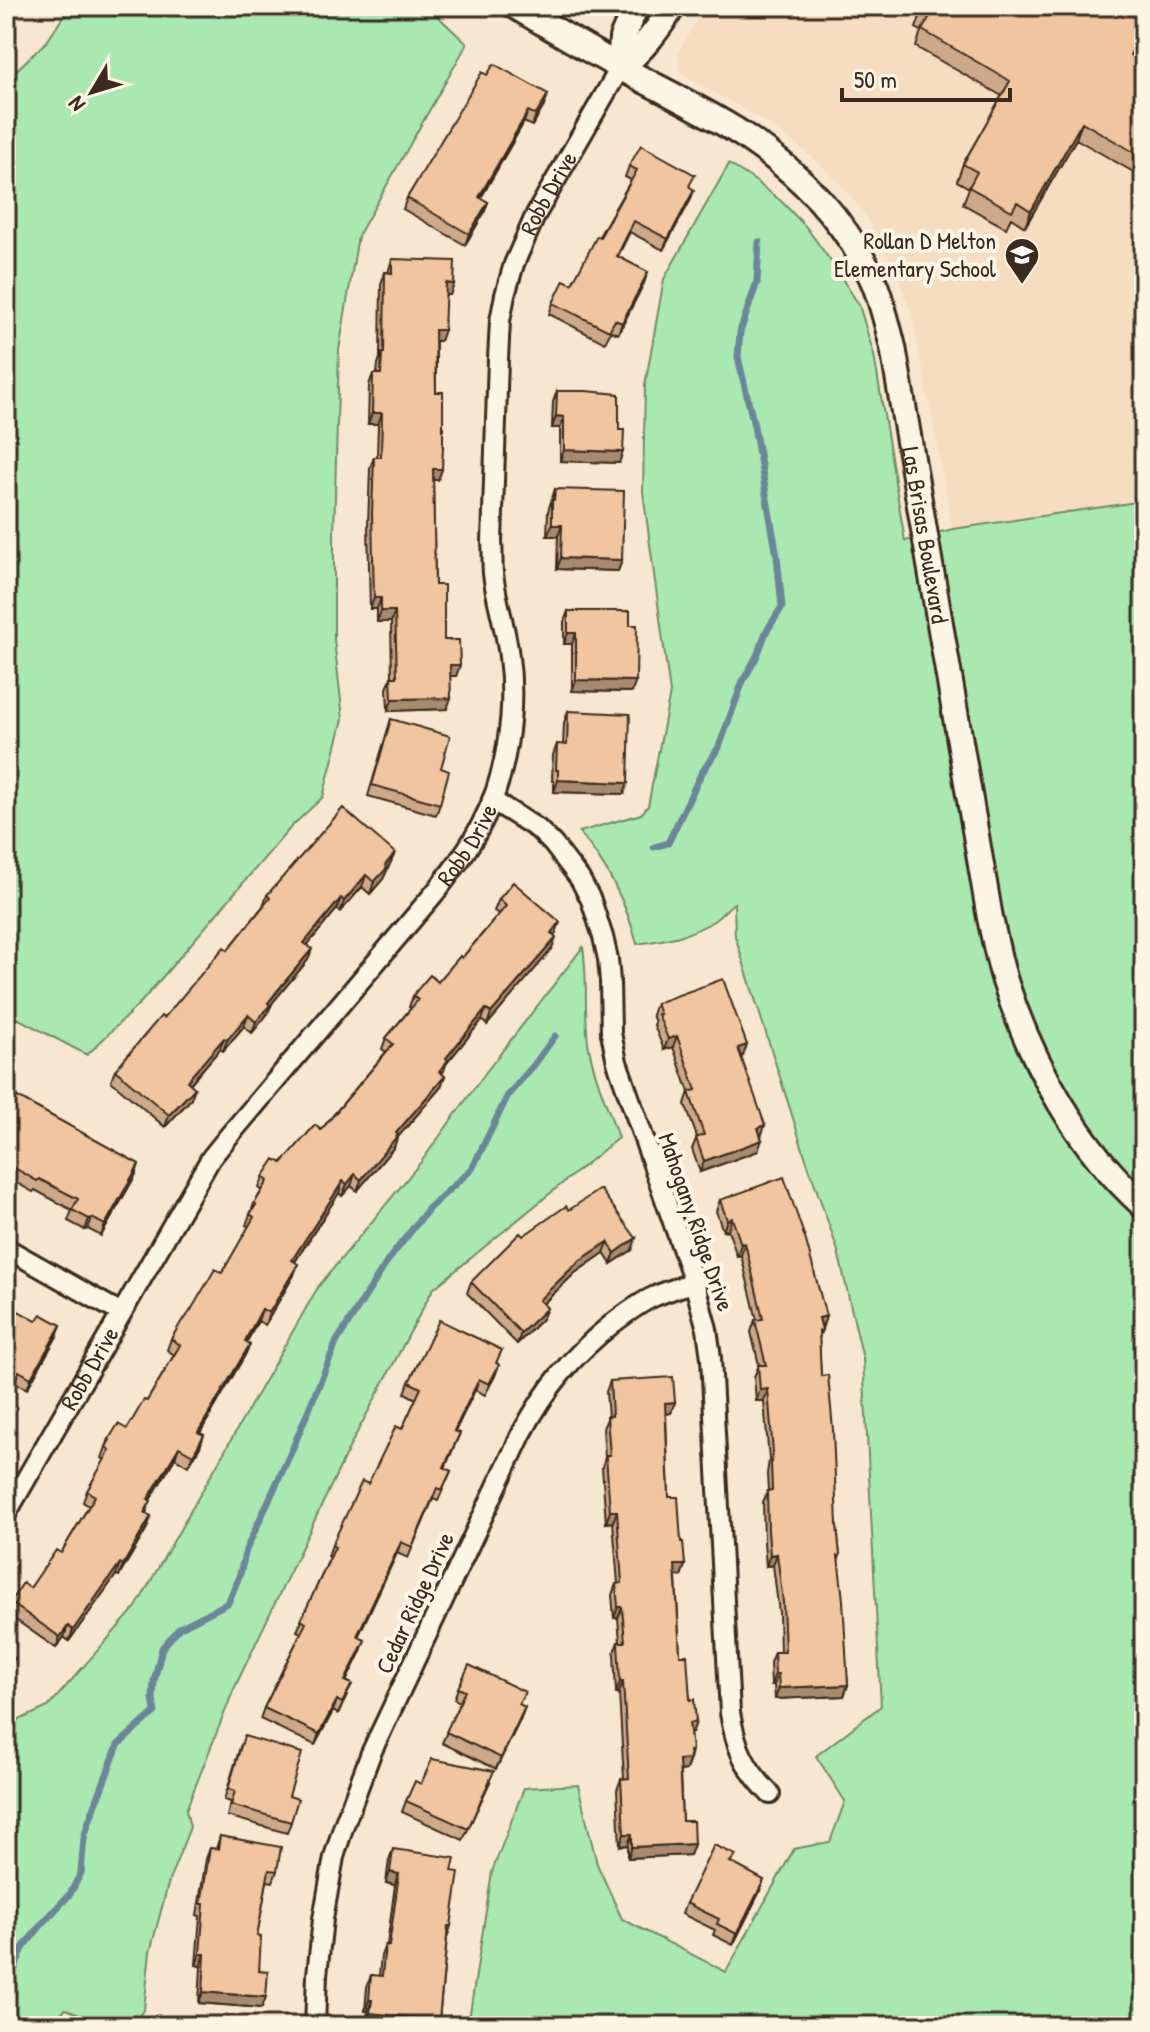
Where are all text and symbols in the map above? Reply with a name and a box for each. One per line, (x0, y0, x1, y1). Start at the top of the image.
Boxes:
north arrow (52, 52, 132, 132)
scale bar (842, 52, 1010, 102)
text: 50 m (854, 63, 897, 95)
text: N (61, 90, 92, 118)
street label: Robb Drive (512, 145, 584, 240)
place label: Rollan D Melton Elementary School (834, 224, 997, 284)
school or university icon: Rollan D Melton Elementary School (1003, 236, 1041, 286)
street label: Las Brisas Boulevard (895, 444, 957, 626)
street label: Robb Drive (429, 798, 504, 892)
street label: Mahogany Ridge Drive (651, 1128, 743, 1316)
street label: Robb Drive (52, 1320, 126, 1415)
street label: Cedar Ridge Drive (367, 1526, 461, 1679)

